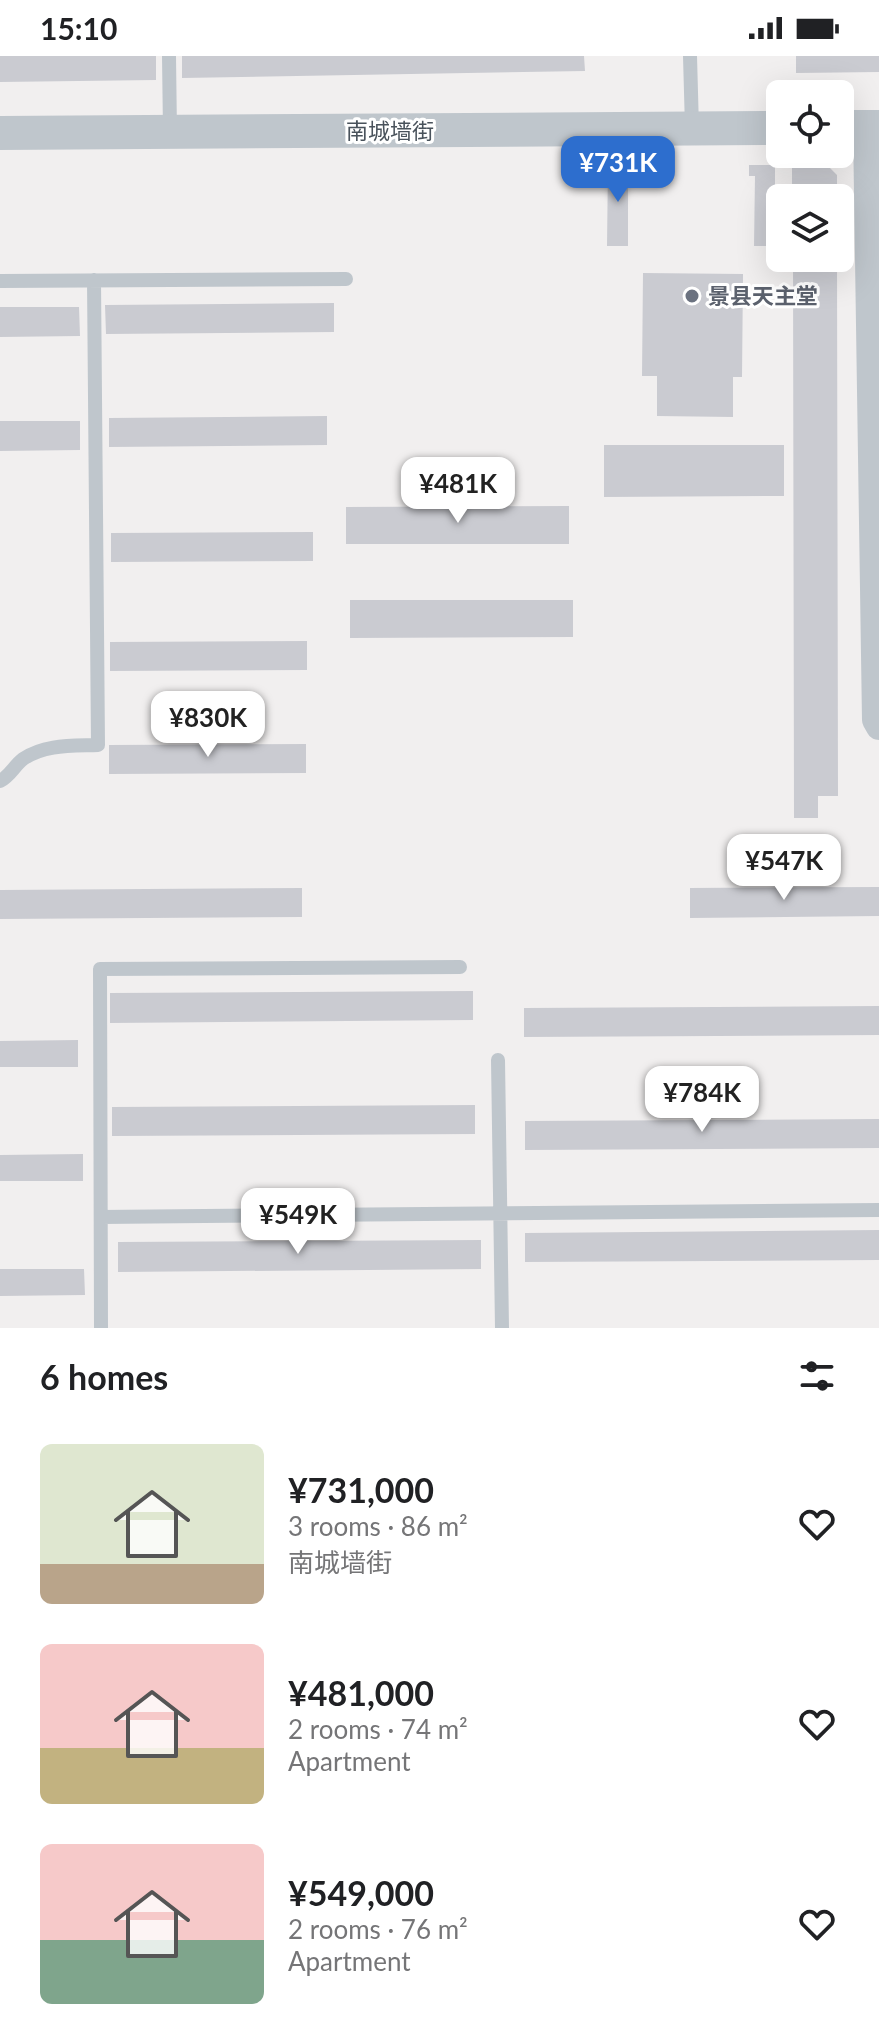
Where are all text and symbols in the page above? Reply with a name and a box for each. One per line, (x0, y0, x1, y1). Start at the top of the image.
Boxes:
text: 15:10 (40, 10, 117, 46)
map controls (766, 80, 854, 272)
button: locate (766, 80, 854, 168)
street label: 南城墙街 (346, 117, 434, 144)
pin: ¥731K (562, 136, 674, 204)
text: ¥731K (579, 146, 657, 178)
button: layers (766, 184, 854, 272)
place label: 景县天主堂 (708, 282, 818, 309)
marker: 景县天主堂 (683, 287, 701, 305)
pin: ¥481K (402, 457, 514, 525)
text: ¥481K (419, 467, 497, 499)
pin: ¥830K (152, 691, 264, 759)
text: ¥830K (169, 701, 247, 733)
pin: ¥547K (728, 834, 840, 902)
text: ¥547K (745, 844, 823, 876)
pin: ¥784K (646, 1066, 758, 1134)
text: ¥784K (663, 1076, 741, 1108)
pin: ¥549K (242, 1188, 354, 1256)
text: ¥549K (259, 1198, 337, 1230)
icon: filters (795, 1354, 839, 1398)
text: 6 homes (40, 1356, 168, 1397)
text: ¥731,000 (288, 1469, 434, 1510)
icon: home (104, 1476, 200, 1572)
icon: heart (795, 1502, 839, 1546)
text: 3 rooms · 86 m² (288, 1510, 468, 1542)
text: 南城墙街 (288, 1546, 392, 1578)
text: ¥481,000 (288, 1672, 434, 1713)
icon: home (104, 1676, 200, 1772)
icon: heart (795, 1702, 839, 1746)
text: 2 rooms · 74 m² (288, 1713, 468, 1745)
text: Apartment (288, 1745, 411, 1777)
text: ¥549,000 (288, 1872, 434, 1913)
icon: home (104, 1876, 200, 1972)
icon: heart (795, 1902, 839, 1946)
text: 2 rooms · 76 m² (288, 1913, 468, 1945)
text: Apartment (288, 1945, 411, 1977)

